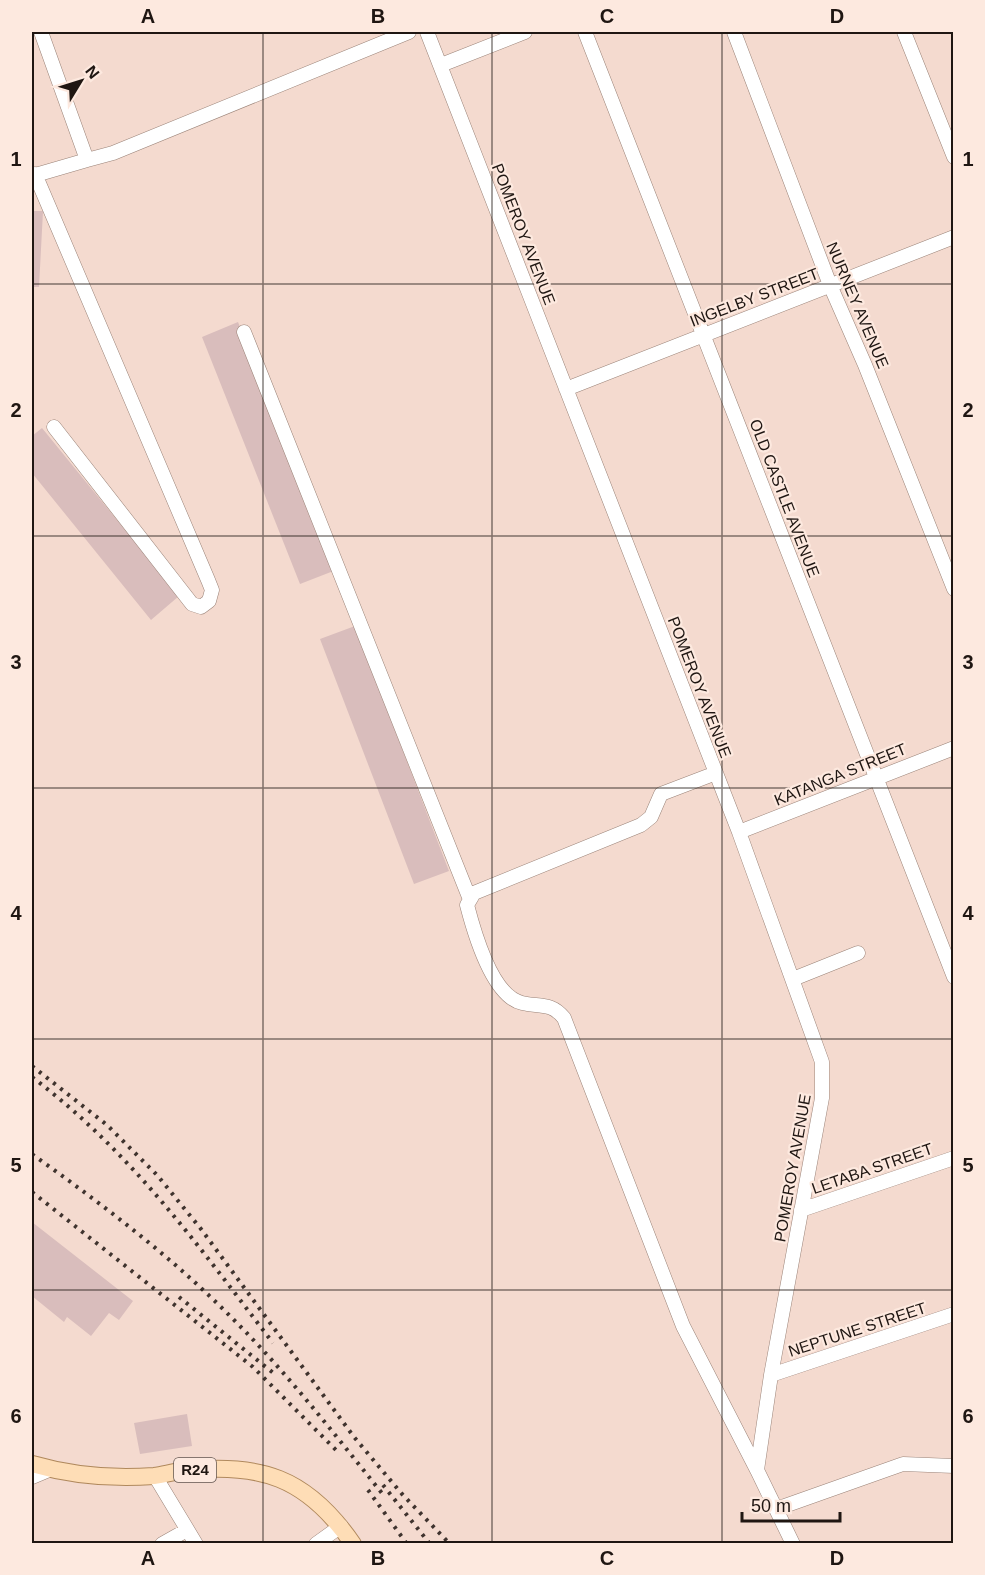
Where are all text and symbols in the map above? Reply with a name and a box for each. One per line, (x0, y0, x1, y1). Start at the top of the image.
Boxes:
text: A (141, 5, 155, 27)
text: B (371, 5, 385, 27)
text: C (600, 5, 614, 27)
text: D (830, 5, 844, 27)
north arrow (51, 51, 111, 111)
text: N (82, 62, 103, 82)
text: 1 (10, 148, 22, 170)
text: 1 (962, 148, 974, 170)
street label: POMEROY AVENUE (489, 161, 558, 307)
street label: NURNEY AVENUE (823, 240, 892, 371)
street label: INGELBY STREET (687, 265, 821, 330)
text: 2 (10, 399, 22, 421)
text: 2 (962, 399, 974, 421)
street label: OLD CASTLE AVENUE (747, 417, 823, 580)
street label: POMEROY AVENUE (665, 614, 734, 760)
text: 3 (10, 651, 22, 673)
text: 3 (962, 651, 974, 673)
street label: KATANGA STREET (772, 740, 909, 809)
text: 4 (10, 902, 22, 924)
text: 4 (962, 902, 974, 924)
street label: POMEROY AVENUE (771, 1093, 814, 1243)
street label: LETABA STREET (809, 1140, 935, 1197)
text: 5 (10, 1154, 22, 1176)
text: 5 (962, 1154, 974, 1176)
street label: NEPTUNE STREET (786, 1299, 928, 1360)
text: 6 (10, 1405, 22, 1427)
text: 6 (962, 1405, 974, 1427)
road number: R24 (174, 1458, 216, 1482)
scale bar (742, 1485, 840, 1523)
text: 50 m (751, 1496, 791, 1516)
text: A (141, 1547, 155, 1569)
text: B (371, 1547, 385, 1569)
text: C (600, 1547, 614, 1569)
text: D (830, 1547, 844, 1569)

